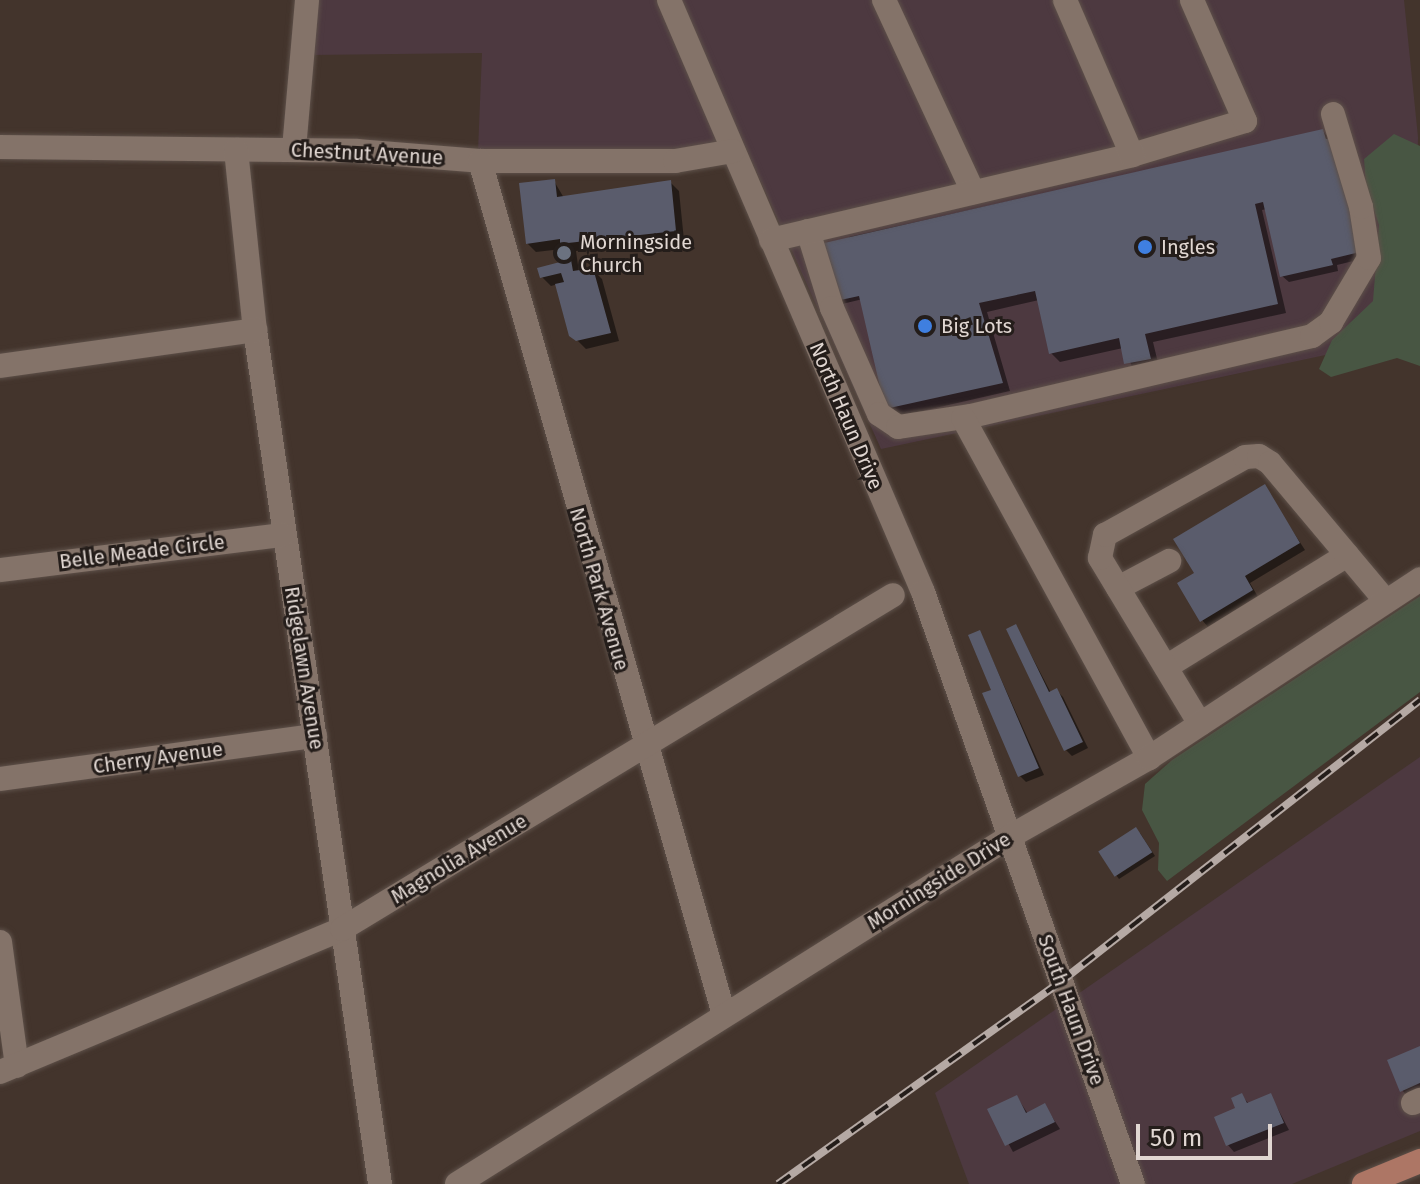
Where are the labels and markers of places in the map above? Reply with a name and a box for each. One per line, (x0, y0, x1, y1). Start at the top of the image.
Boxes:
place label: Morningside Church (580, 230, 692, 277)
place label: Ingles (1161, 235, 1215, 259)
marker: Ingles (1136, 238, 1154, 256)
marker: Morningside Church (555, 244, 573, 262)
place label: Big Lots (941, 314, 1012, 338)
marker: Big Lots (916, 317, 934, 335)

